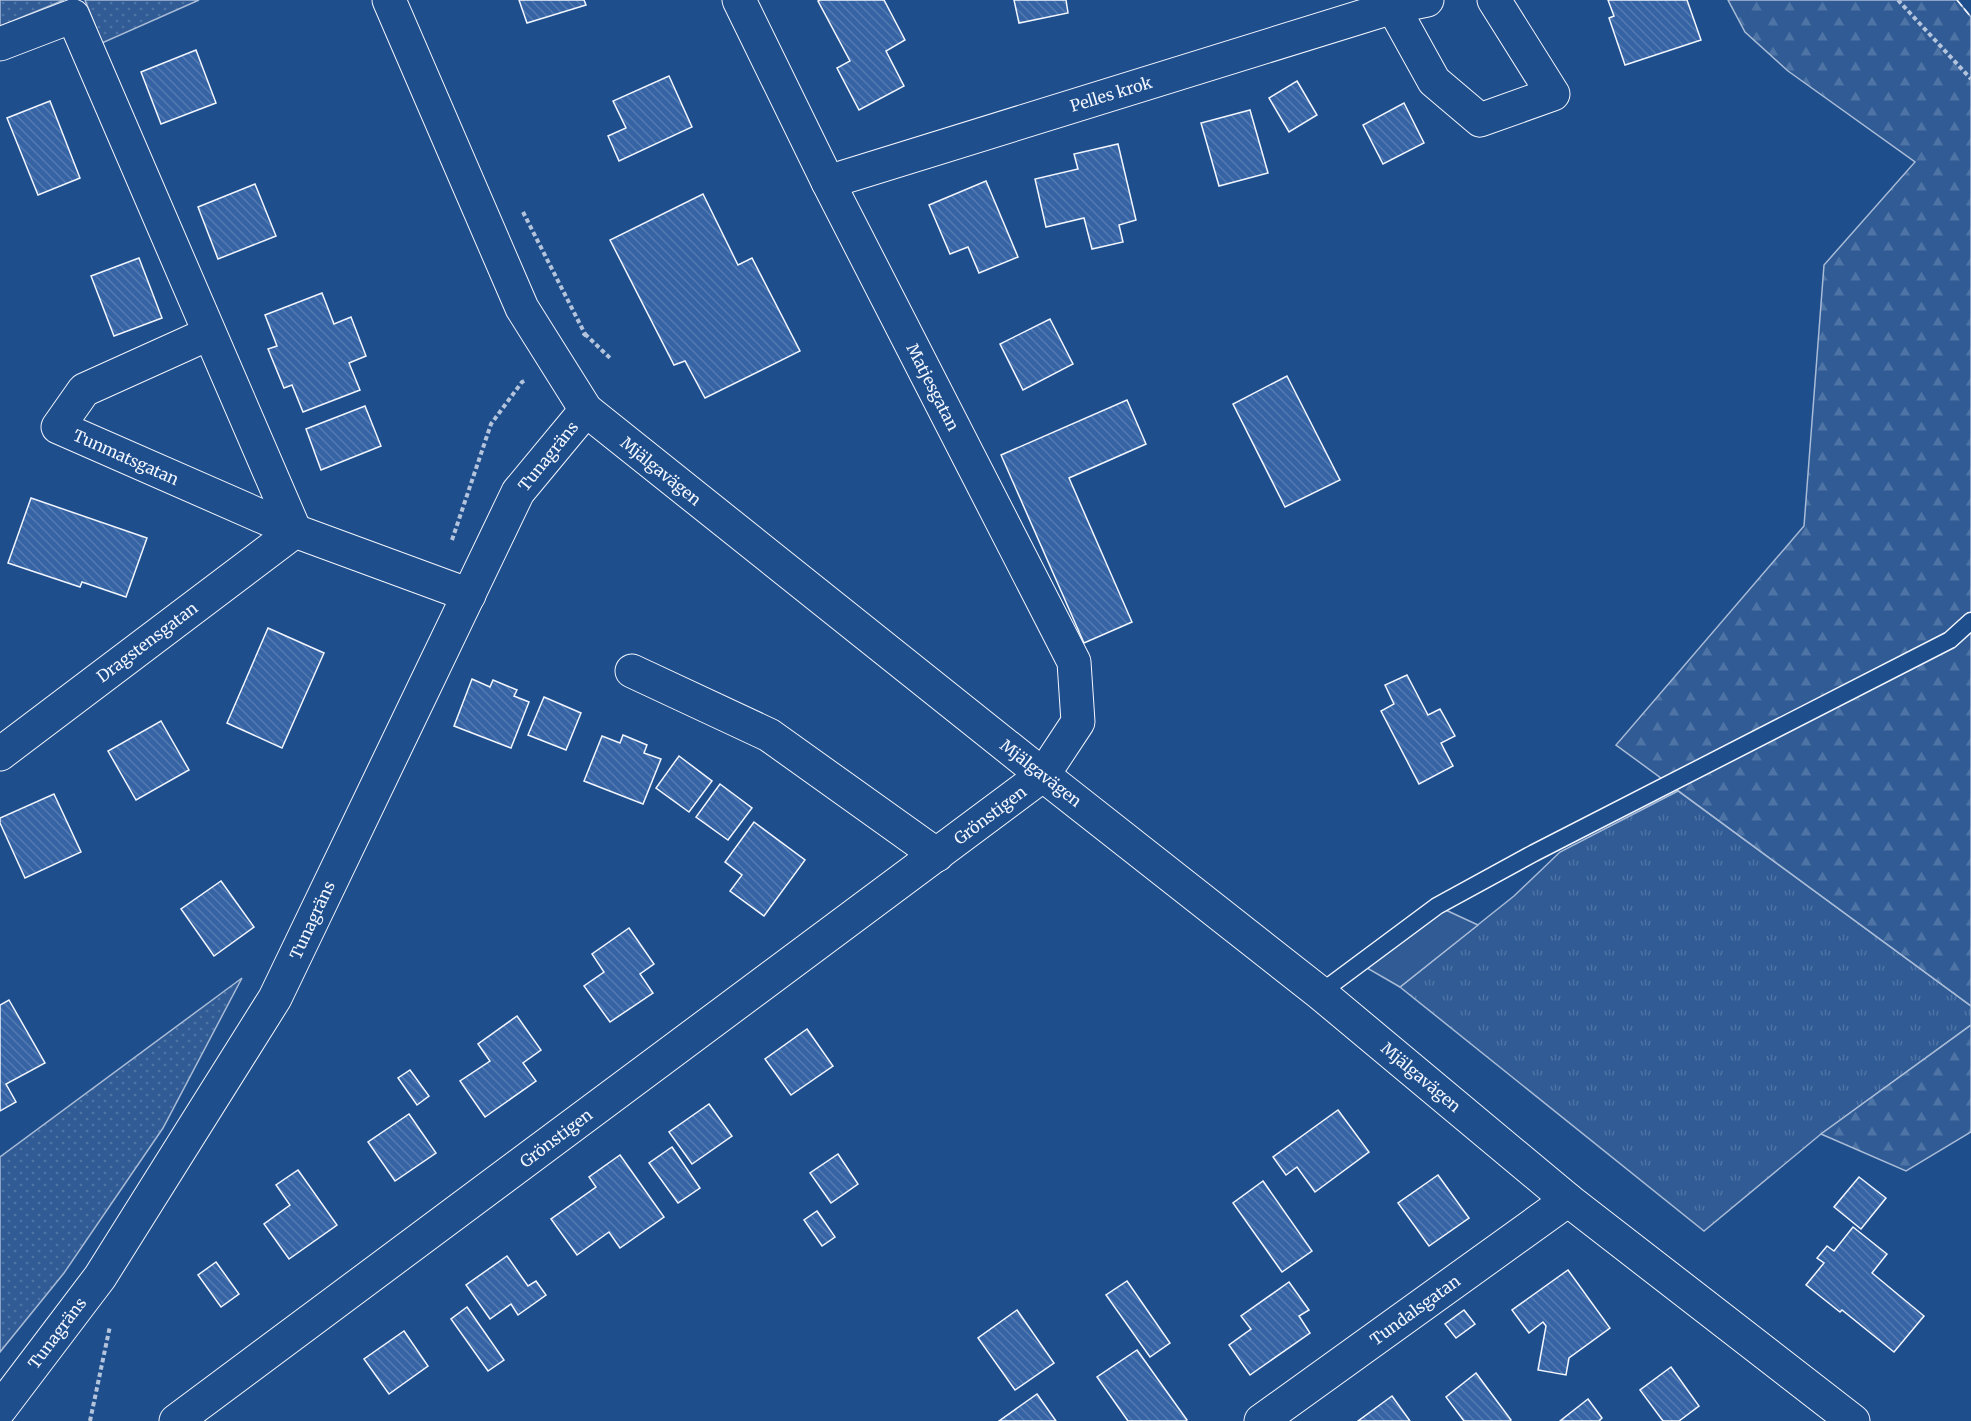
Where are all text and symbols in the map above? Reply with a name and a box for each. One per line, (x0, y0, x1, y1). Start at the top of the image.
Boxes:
street label: Pelles krok (1068, 72, 1155, 116)
street label: Matjesgatan (902, 340, 964, 434)
street label: Tunagräns (514, 417, 582, 495)
street label: Tunmatsgatan (70, 425, 182, 489)
street label: Mjälgavägen (617, 432, 706, 510)
street label: Dragstensgatan (93, 597, 202, 686)
street label: Mjälgavägen (996, 735, 1086, 811)
street label: Grönstigen (950, 781, 1031, 849)
street label: Tunagräns (285, 878, 339, 962)
street label: Mjälgavägen (1377, 1038, 1465, 1116)
street label: Grönstigen (516, 1104, 597, 1172)
street label: Tundalsgatan (1366, 1270, 1464, 1349)
street label: Tunagräns (24, 1293, 90, 1373)

